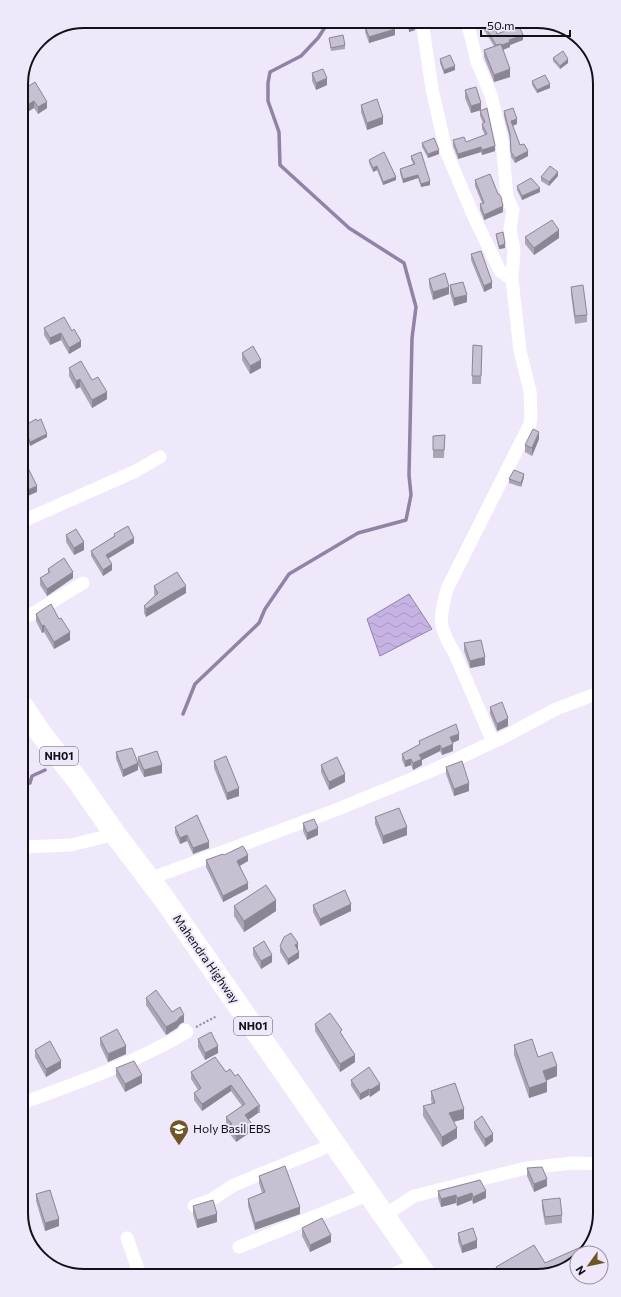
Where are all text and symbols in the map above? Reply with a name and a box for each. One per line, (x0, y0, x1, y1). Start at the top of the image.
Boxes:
scale bar (481, 12, 570, 38)
text: 50 m (487, 18, 515, 32)
road number: NH01 (40, 747, 78, 765)
street label: Mahendra Highway (171, 911, 243, 1005)
road number: NH01 (234, 1017, 272, 1035)
school or university icon: Holy Basil EBS (168, 1118, 190, 1146)
place label: Holy Basil EBS (193, 1121, 271, 1135)
north arrow (569, 1245, 609, 1285)
text: N (572, 1264, 588, 1278)

